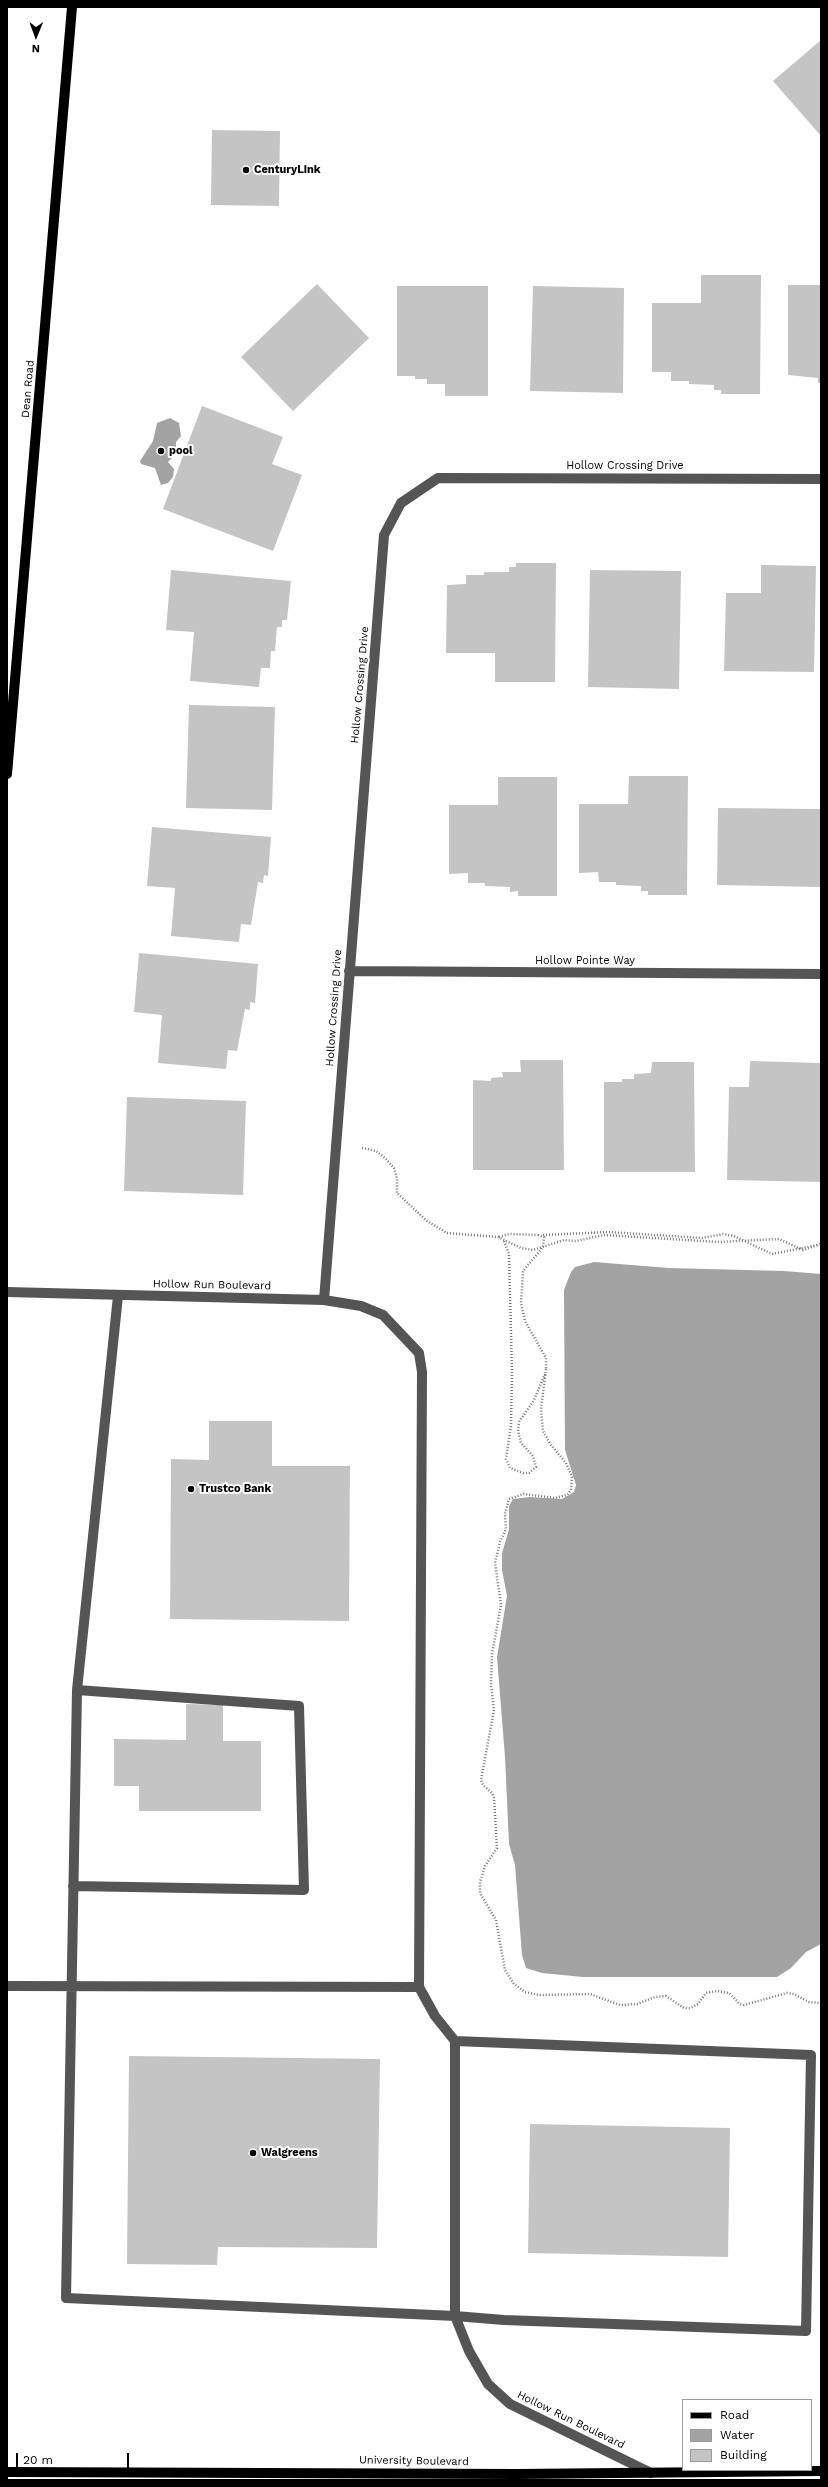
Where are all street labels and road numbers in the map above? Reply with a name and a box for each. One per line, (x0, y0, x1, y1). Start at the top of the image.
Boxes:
street label: Dean Road (19, 360, 37, 418)
street label: Hollow Crossing Drive (566, 459, 684, 473)
street label: Hollow Crossing Drive (348, 626, 372, 744)
street label: Hollow Crossing Drive (323, 949, 345, 1067)
street label: Hollow Pointe Way (535, 954, 635, 968)
street label: Hollow Run Boulevard (153, 1277, 271, 1293)
street label: Hollow Run Boulevard (515, 2388, 627, 2452)
street label: University Boulevard (359, 2453, 469, 2469)

